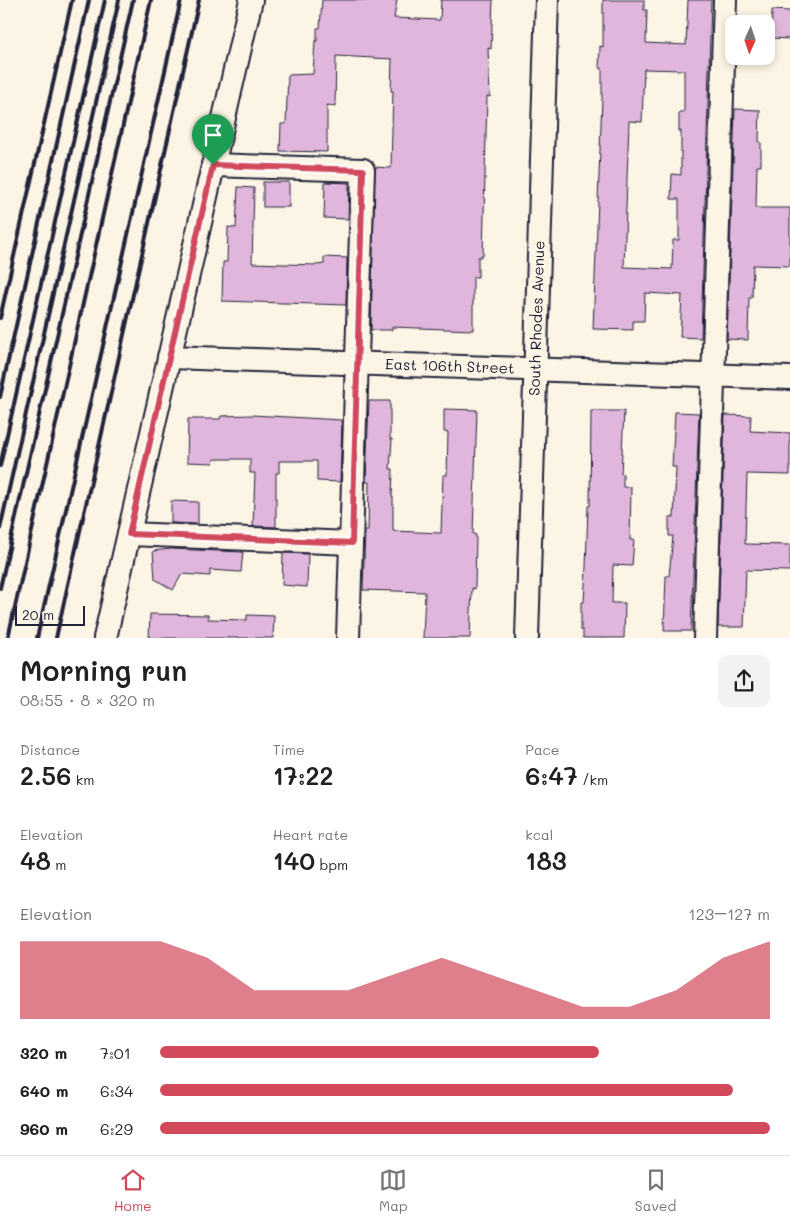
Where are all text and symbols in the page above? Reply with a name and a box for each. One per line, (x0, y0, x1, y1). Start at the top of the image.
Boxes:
north arrow (725, 15, 775, 65)
map controls (725, 15, 775, 65)
pin (192, 114, 234, 165)
icon: arrive (199, 121, 227, 149)
street label: South Rhodes Avenue (524, 240, 548, 396)
street label: East 106th Street (385, 353, 515, 378)
scale bar (15, 602, 85, 626)
text: 20 m (22, 605, 54, 624)
text: Morning run (20, 652, 187, 688)
button: share (718, 655, 770, 707)
text: 08:55 · 8 × 320 m (20, 689, 155, 710)
text: Distance (20, 740, 80, 759)
text: Time (273, 740, 305, 759)
text: Pace (525, 740, 560, 759)
text: 2.56 (20, 759, 71, 791)
text: 17:22 (273, 759, 333, 791)
text: 6:47 (525, 759, 578, 791)
text: km (71, 770, 94, 789)
text: /km (578, 770, 608, 789)
text: Elevation (20, 825, 83, 844)
text: Heart rate (273, 825, 348, 844)
text: kcal (525, 825, 553, 844)
text: 48 (20, 844, 51, 876)
text: 140 (273, 844, 315, 876)
text: 183 (525, 844, 567, 876)
text: m (51, 855, 66, 874)
text: bpm (315, 855, 348, 874)
text: Elevation (20, 903, 92, 924)
text: 123–127 m (689, 903, 770, 924)
text: 320 m (20, 1042, 67, 1063)
text: 7:01 (100, 1042, 131, 1063)
text: 640 m (20, 1080, 69, 1101)
text: 6:34 (100, 1080, 133, 1101)
text: 960 m (20, 1118, 68, 1139)
text: 6:29 (100, 1118, 133, 1139)
tab: Home (114, 1166, 152, 1215)
tab: Map (379, 1166, 408, 1215)
tab: Saved (635, 1166, 676, 1215)

